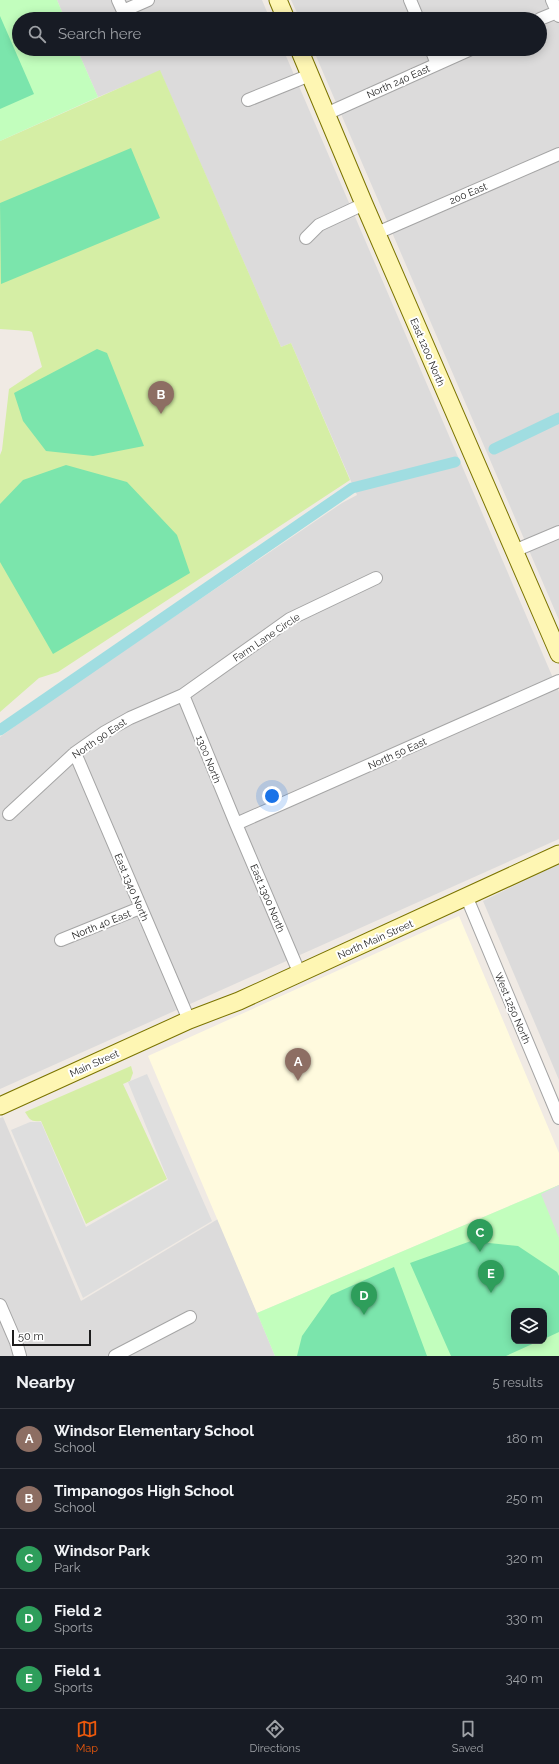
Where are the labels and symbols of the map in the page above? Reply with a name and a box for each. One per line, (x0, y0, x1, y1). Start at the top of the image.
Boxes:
street label: North 240 East (365, 62, 432, 100)
street label: 200 East (448, 180, 489, 206)
street label: East 1200 North (408, 317, 447, 388)
pin: B (148, 381, 174, 414)
street label: Farm Lane Circle (231, 611, 302, 664)
street label: North 90 East (70, 716, 129, 761)
street label: 1300 North (194, 734, 223, 785)
street label: North 50 East (366, 735, 429, 771)
your location (262, 786, 282, 806)
street label: East 1340 North (112, 852, 151, 923)
street label: East 1300 North (248, 862, 287, 934)
street label: North 40 East (70, 907, 133, 941)
street label: North Main Street (336, 918, 415, 961)
street label: West 1250 North (493, 971, 533, 1046)
street label: Main Street (68, 1048, 121, 1079)
pin: A (285, 1048, 311, 1081)
pin: C (467, 1219, 493, 1252)
pin: E (478, 1260, 504, 1293)
pin: D (351, 1282, 377, 1315)
scale bar (12, 1328, 91, 1347)

